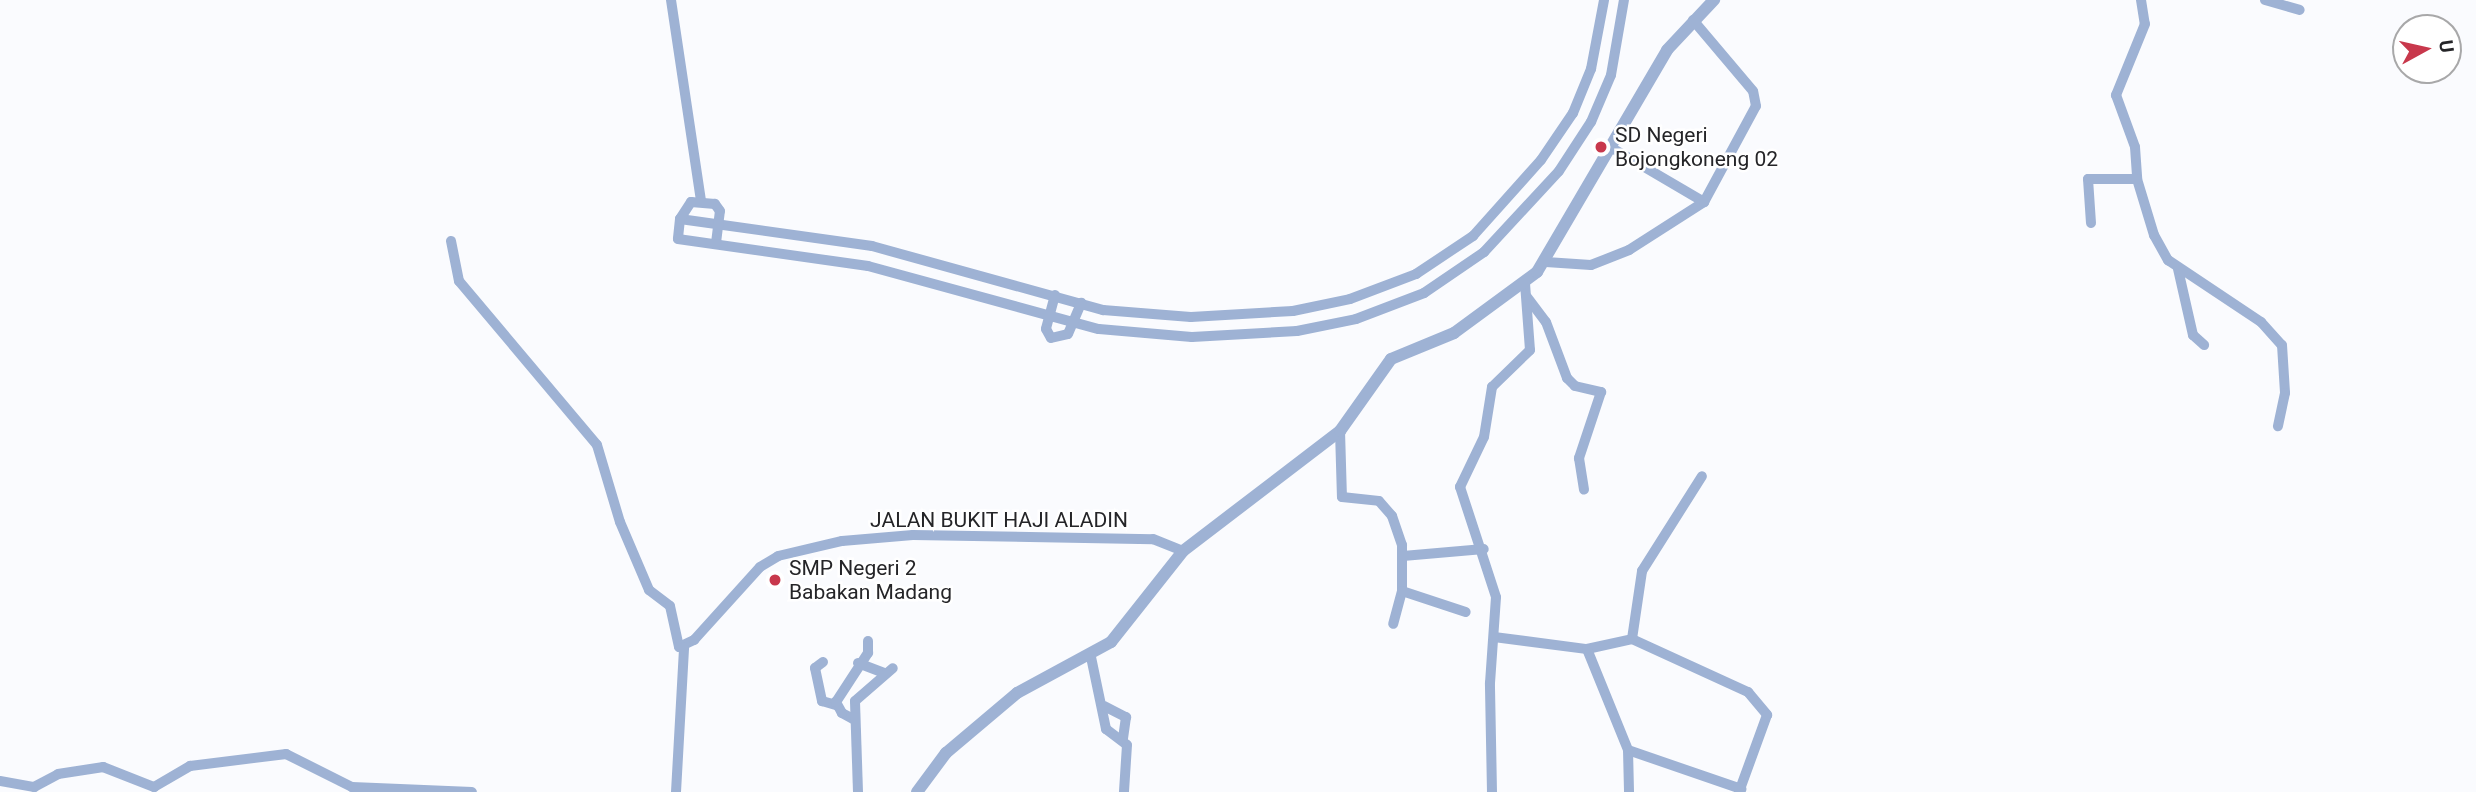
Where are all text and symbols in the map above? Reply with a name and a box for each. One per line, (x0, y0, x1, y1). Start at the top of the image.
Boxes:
north arrow (2392, 14, 2462, 84)
text: U (2434, 38, 2459, 54)
place label: SD Negeri Bojongkoneng 02 (1615, 122, 1778, 172)
marker: SD Negeri Bojongkoneng 02 (1593, 139, 1609, 155)
street label: JALAN BUKIT HAJI ALADIN (870, 507, 1128, 533)
place label: SMP Negeri 2 Babakan Madang (789, 555, 952, 605)
marker: SMP Negeri 2 Babakan Madang (767, 572, 783, 588)

